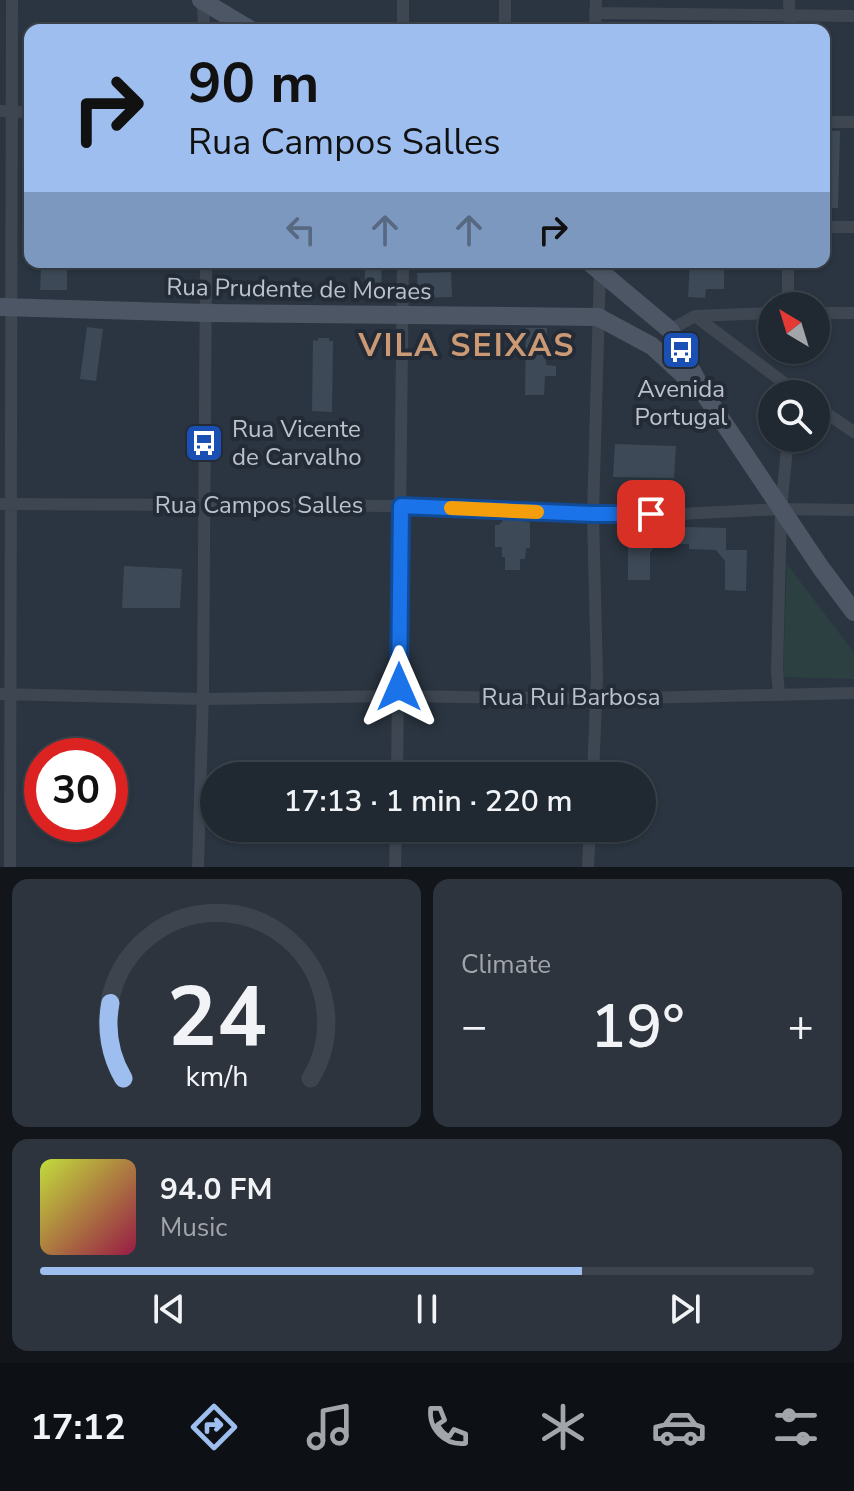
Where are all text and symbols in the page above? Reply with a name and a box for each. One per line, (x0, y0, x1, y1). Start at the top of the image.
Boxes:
text: 90 m (188, 45, 319, 122)
icon: right (56, 56, 160, 160)
text: Rua Campos Salles (188, 118, 501, 167)
icon: left (279, 208, 323, 252)
icon: ahead (363, 208, 407, 252)
icon: ahead (447, 208, 491, 252)
icon: right (531, 208, 575, 252)
street label: Rua Prudente de Moraes (166, 271, 432, 307)
north arrow (758, 292, 830, 364)
map controls (758, 292, 830, 452)
district label: VILA SEIXAS (358, 324, 575, 367)
bus stop icon: Avenida Portugal (660, 329, 702, 371)
place label: Avenida Portugal (635, 373, 727, 433)
button: search (758, 380, 830, 452)
place label: Rua Vicente de Carvalho (232, 413, 362, 473)
bus stop icon: Rua Vicente de Carvalho (183, 422, 225, 464)
pin (617, 480, 685, 548)
street label: Rua Campos Salles (155, 489, 363, 521)
icon: arrive (629, 492, 673, 536)
position arrow (357, 645, 441, 729)
street label: Rua Rui Barbosa (482, 681, 660, 713)
speed limit sign: 30 (24, 738, 128, 842)
text: 17:13 · 1 min · 220 m (283, 781, 573, 822)
text: Climate (461, 947, 551, 982)
text: 24 (167, 961, 266, 1074)
text: 19° (590, 986, 685, 1068)
text: − (461, 997, 487, 1057)
text: + (788, 997, 814, 1057)
text: km/h (185, 1057, 248, 1096)
text: 94.0 FM (160, 1169, 272, 1210)
text: Music (160, 1210, 227, 1245)
icon: previous (147, 1287, 191, 1331)
icon: pause (405, 1287, 449, 1331)
icon: next (663, 1287, 707, 1331)
icon: directions (186, 1399, 242, 1455)
icon: music (302, 1399, 358, 1455)
icon: phone (419, 1399, 475, 1455)
icon: climate (535, 1399, 591, 1455)
icon: car (651, 1399, 707, 1455)
icon: filters (768, 1399, 824, 1455)
text: 17:12 (30, 1403, 126, 1452)

